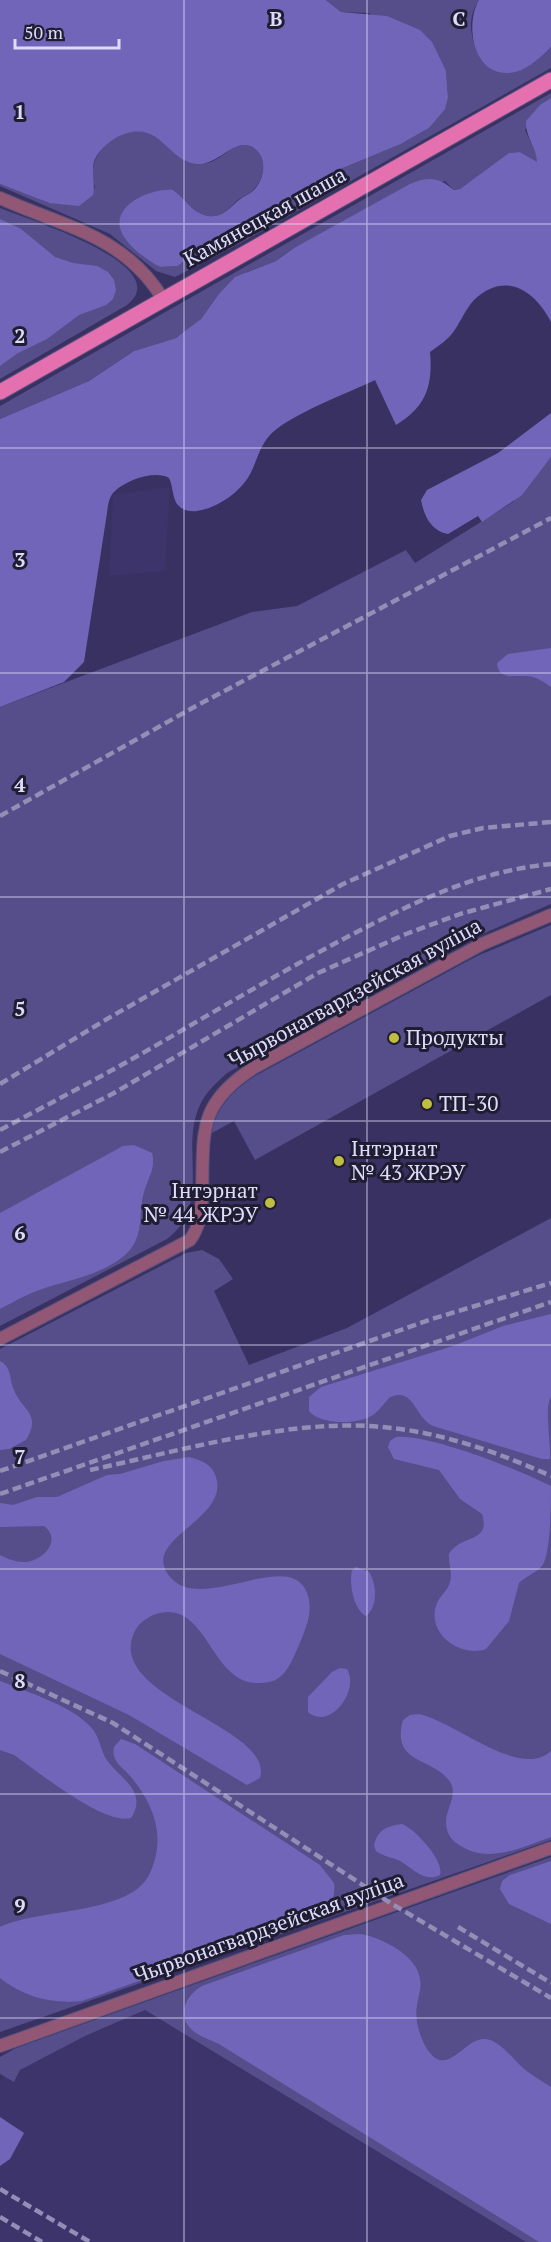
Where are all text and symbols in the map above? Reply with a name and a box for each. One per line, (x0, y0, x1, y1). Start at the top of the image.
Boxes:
text: B (270, 5, 283, 32)
text: C (452, 5, 466, 32)
scale bar (15, 12, 118, 50)
text: 50 m (24, 20, 64, 44)
text: 1 (14, 98, 26, 125)
street label: Камянецкая шаша (178, 160, 351, 272)
text: 2 (14, 322, 26, 349)
text: 3 (14, 546, 26, 573)
text: 4 (14, 771, 26, 798)
street label: Чырвонагвардзейская вуліца (223, 911, 486, 1073)
text: 5 (14, 995, 26, 1022)
place label: Продукты (406, 1023, 504, 1051)
marker: Продукты (387, 1031, 401, 1045)
place label: ТП-30 (439, 1089, 498, 1117)
marker: ТП-30 (420, 1097, 434, 1111)
place label: Інтэрнат № 43 ЖРЭУ (351, 1134, 466, 1186)
marker: Інтэрнат № 43 ЖРЭУ (332, 1154, 346, 1168)
place label: Інтэрнат № 44 ЖРЭУ (144, 1176, 258, 1228)
marker: Інтэрнат № 44 ЖРЭУ (263, 1196, 277, 1210)
text: 6 (14, 1219, 26, 1246)
text: 7 (14, 1443, 26, 1470)
text: 8 (14, 1667, 26, 1694)
street label: Чырвонагвардзейская вуліца (130, 1865, 408, 1989)
text: 9 (14, 1892, 26, 1919)

